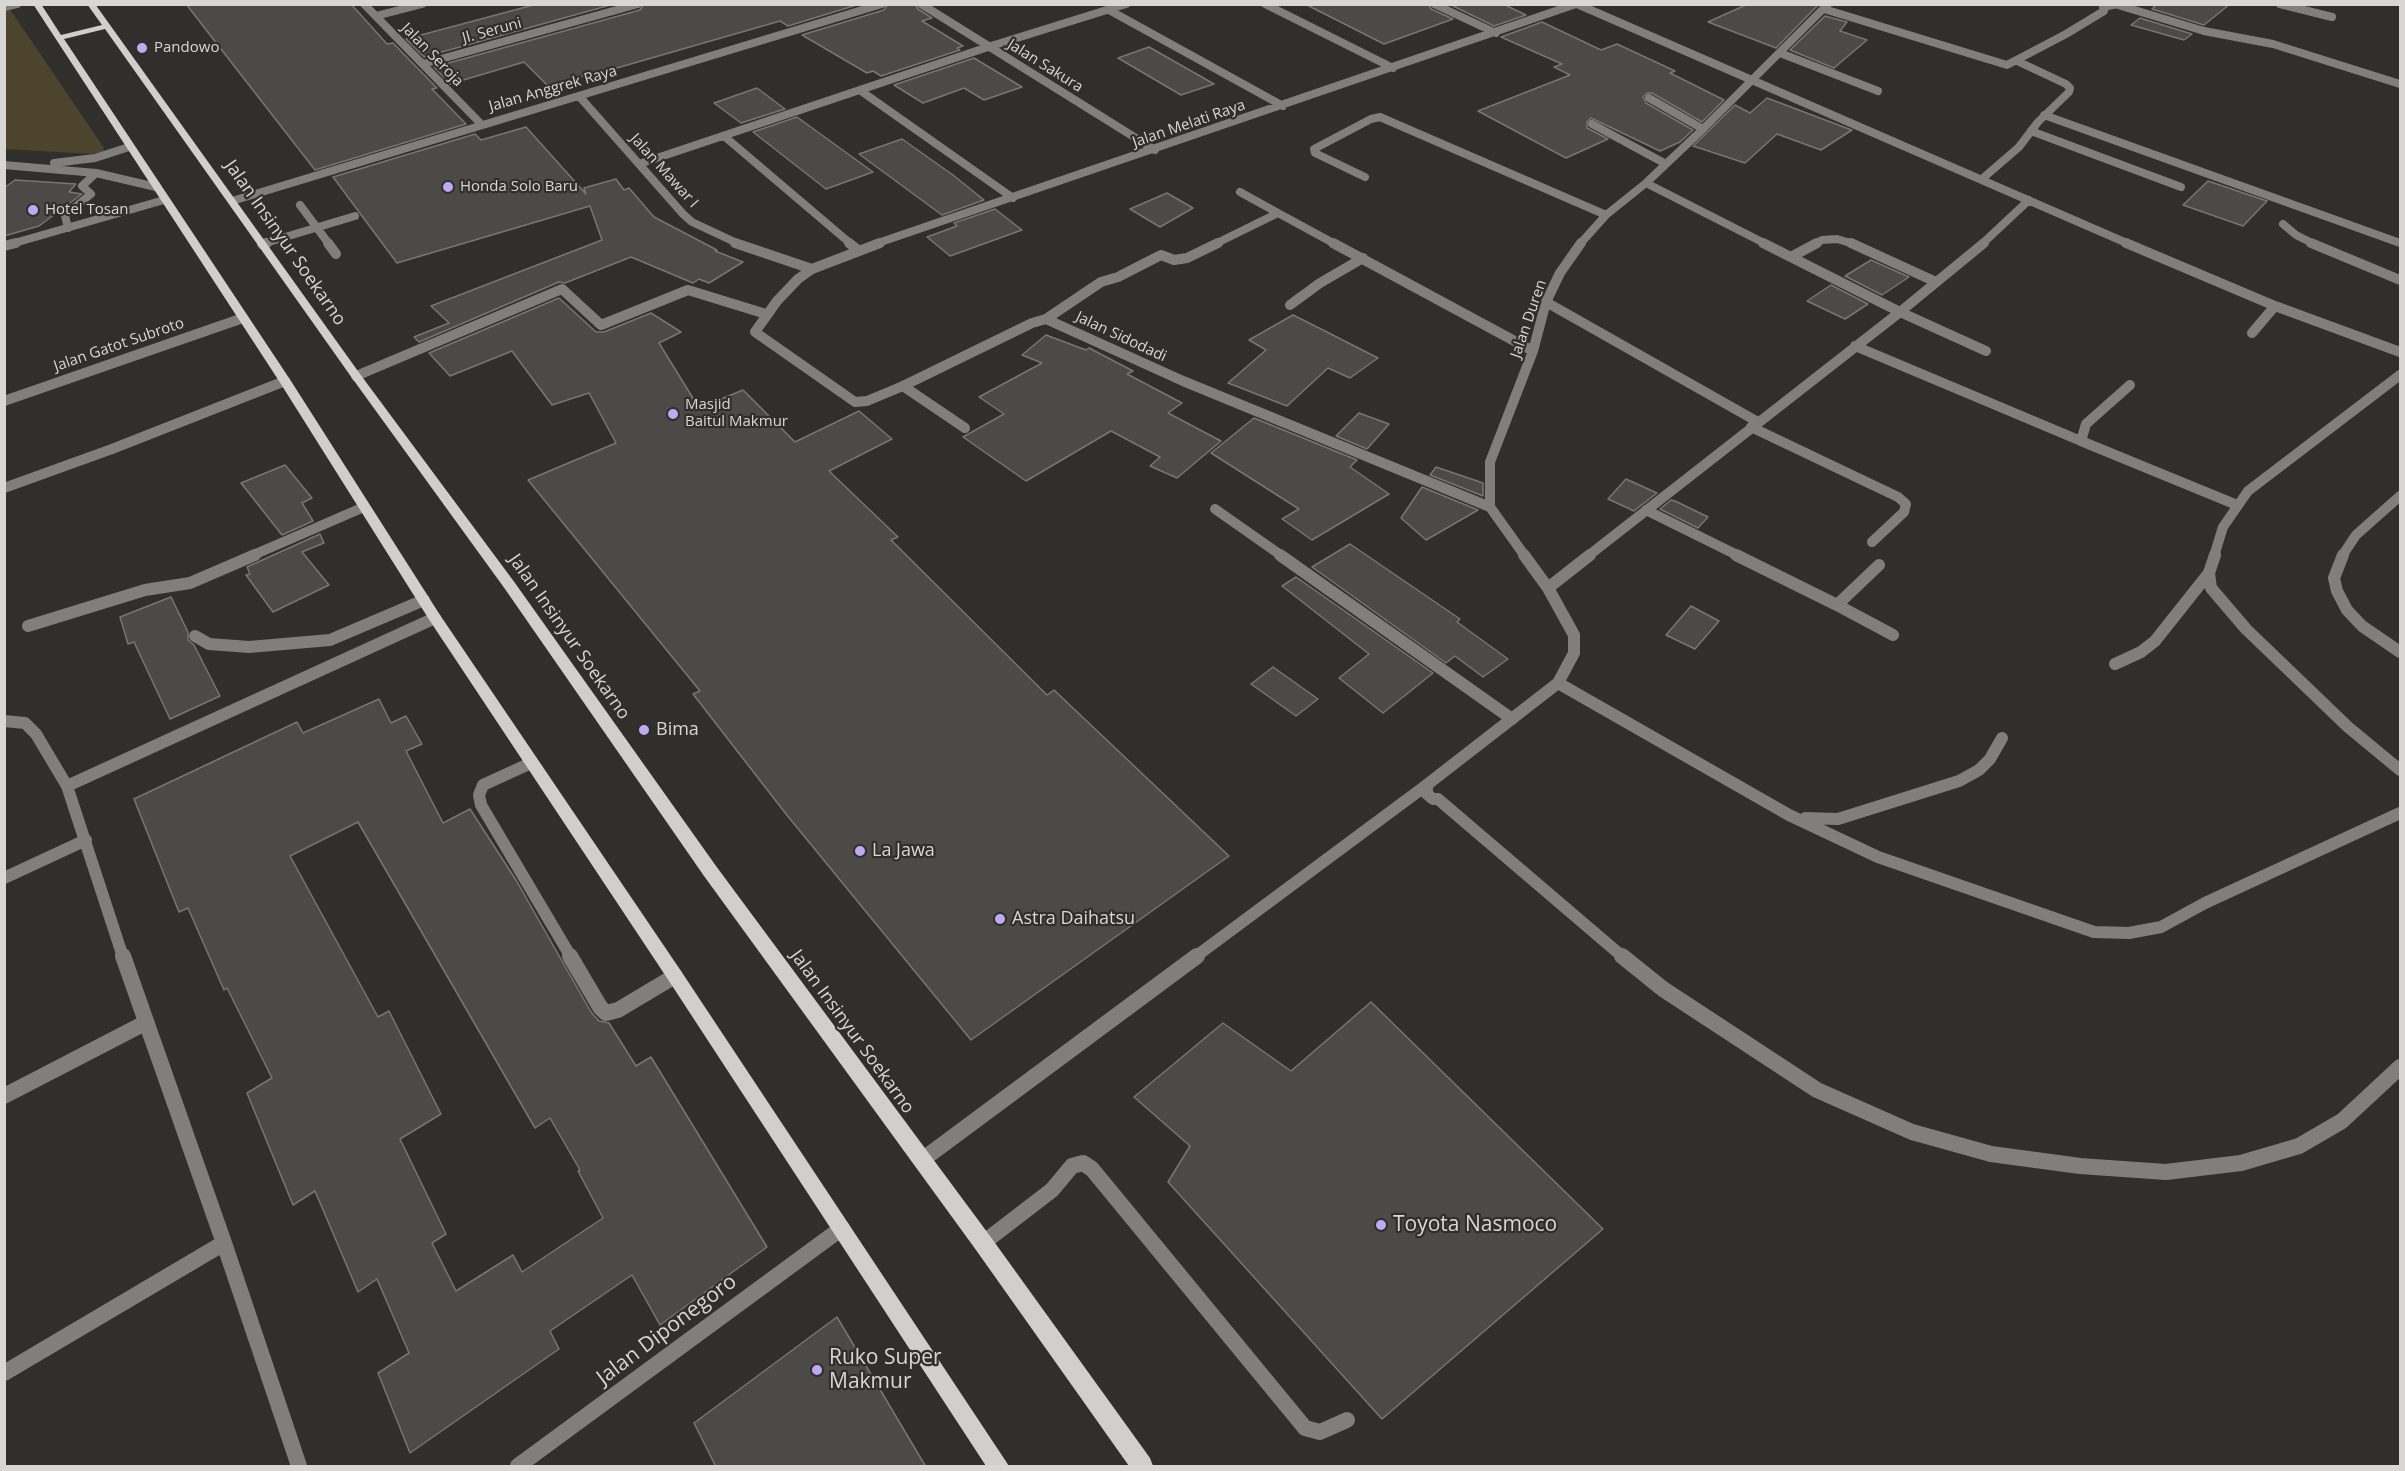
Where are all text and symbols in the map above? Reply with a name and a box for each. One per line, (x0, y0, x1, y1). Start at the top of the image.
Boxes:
street label: Jl. Seruni (460, 14, 524, 48)
street label: Jalan Seroja (397, 19, 467, 91)
street label: Jalan Sakura (1004, 36, 1086, 96)
place label: Pandowo (154, 39, 219, 57)
marker: Pandowo (135, 41, 149, 55)
street label: Jalan Anggrek Raya (487, 62, 619, 116)
street label: Jalan Melati Raya (1130, 96, 1248, 152)
street label: Jalan Mawar I (626, 130, 702, 212)
street label: Jalan Insinyur Soekarno (220, 156, 350, 330)
place label: Honda Solo Baru (460, 178, 578, 196)
marker: Honda Solo Baru (441, 180, 455, 194)
place label: Hotel Tosan (45, 201, 129, 219)
marker: Hotel Tosan (26, 203, 40, 217)
street label: Jalan Duren (1507, 278, 1551, 360)
street label: Jalan Sidodadi (1073, 308, 1169, 366)
street label: Jalan Gatot Subroto (52, 314, 186, 376)
place label: Masjid Baitul Makmur (685, 396, 788, 431)
marker: Masjid Baitul Makmur (666, 407, 680, 421)
street label: Jalan Insinyur Soekarno (504, 550, 634, 724)
place label: Bima (656, 719, 699, 741)
marker: Bima (637, 723, 651, 737)
place label: La Jawa (872, 840, 935, 862)
marker: La Jawa (853, 844, 867, 858)
place label: Astra Daihatsu (1012, 908, 1135, 930)
marker: Astra Daihatsu (993, 912, 1007, 926)
street label: Jalan Insinyur Soekarno (785, 946, 919, 1118)
place label: Toyota Nasmoco (1393, 1212, 1557, 1238)
marker: Toyota Nasmoco (1374, 1218, 1388, 1232)
street label: Jalan Diponegoro (592, 1269, 742, 1391)
place label: Ruko Super Makmur (829, 1345, 942, 1395)
marker: Ruko Super Makmur (810, 1363, 824, 1377)

